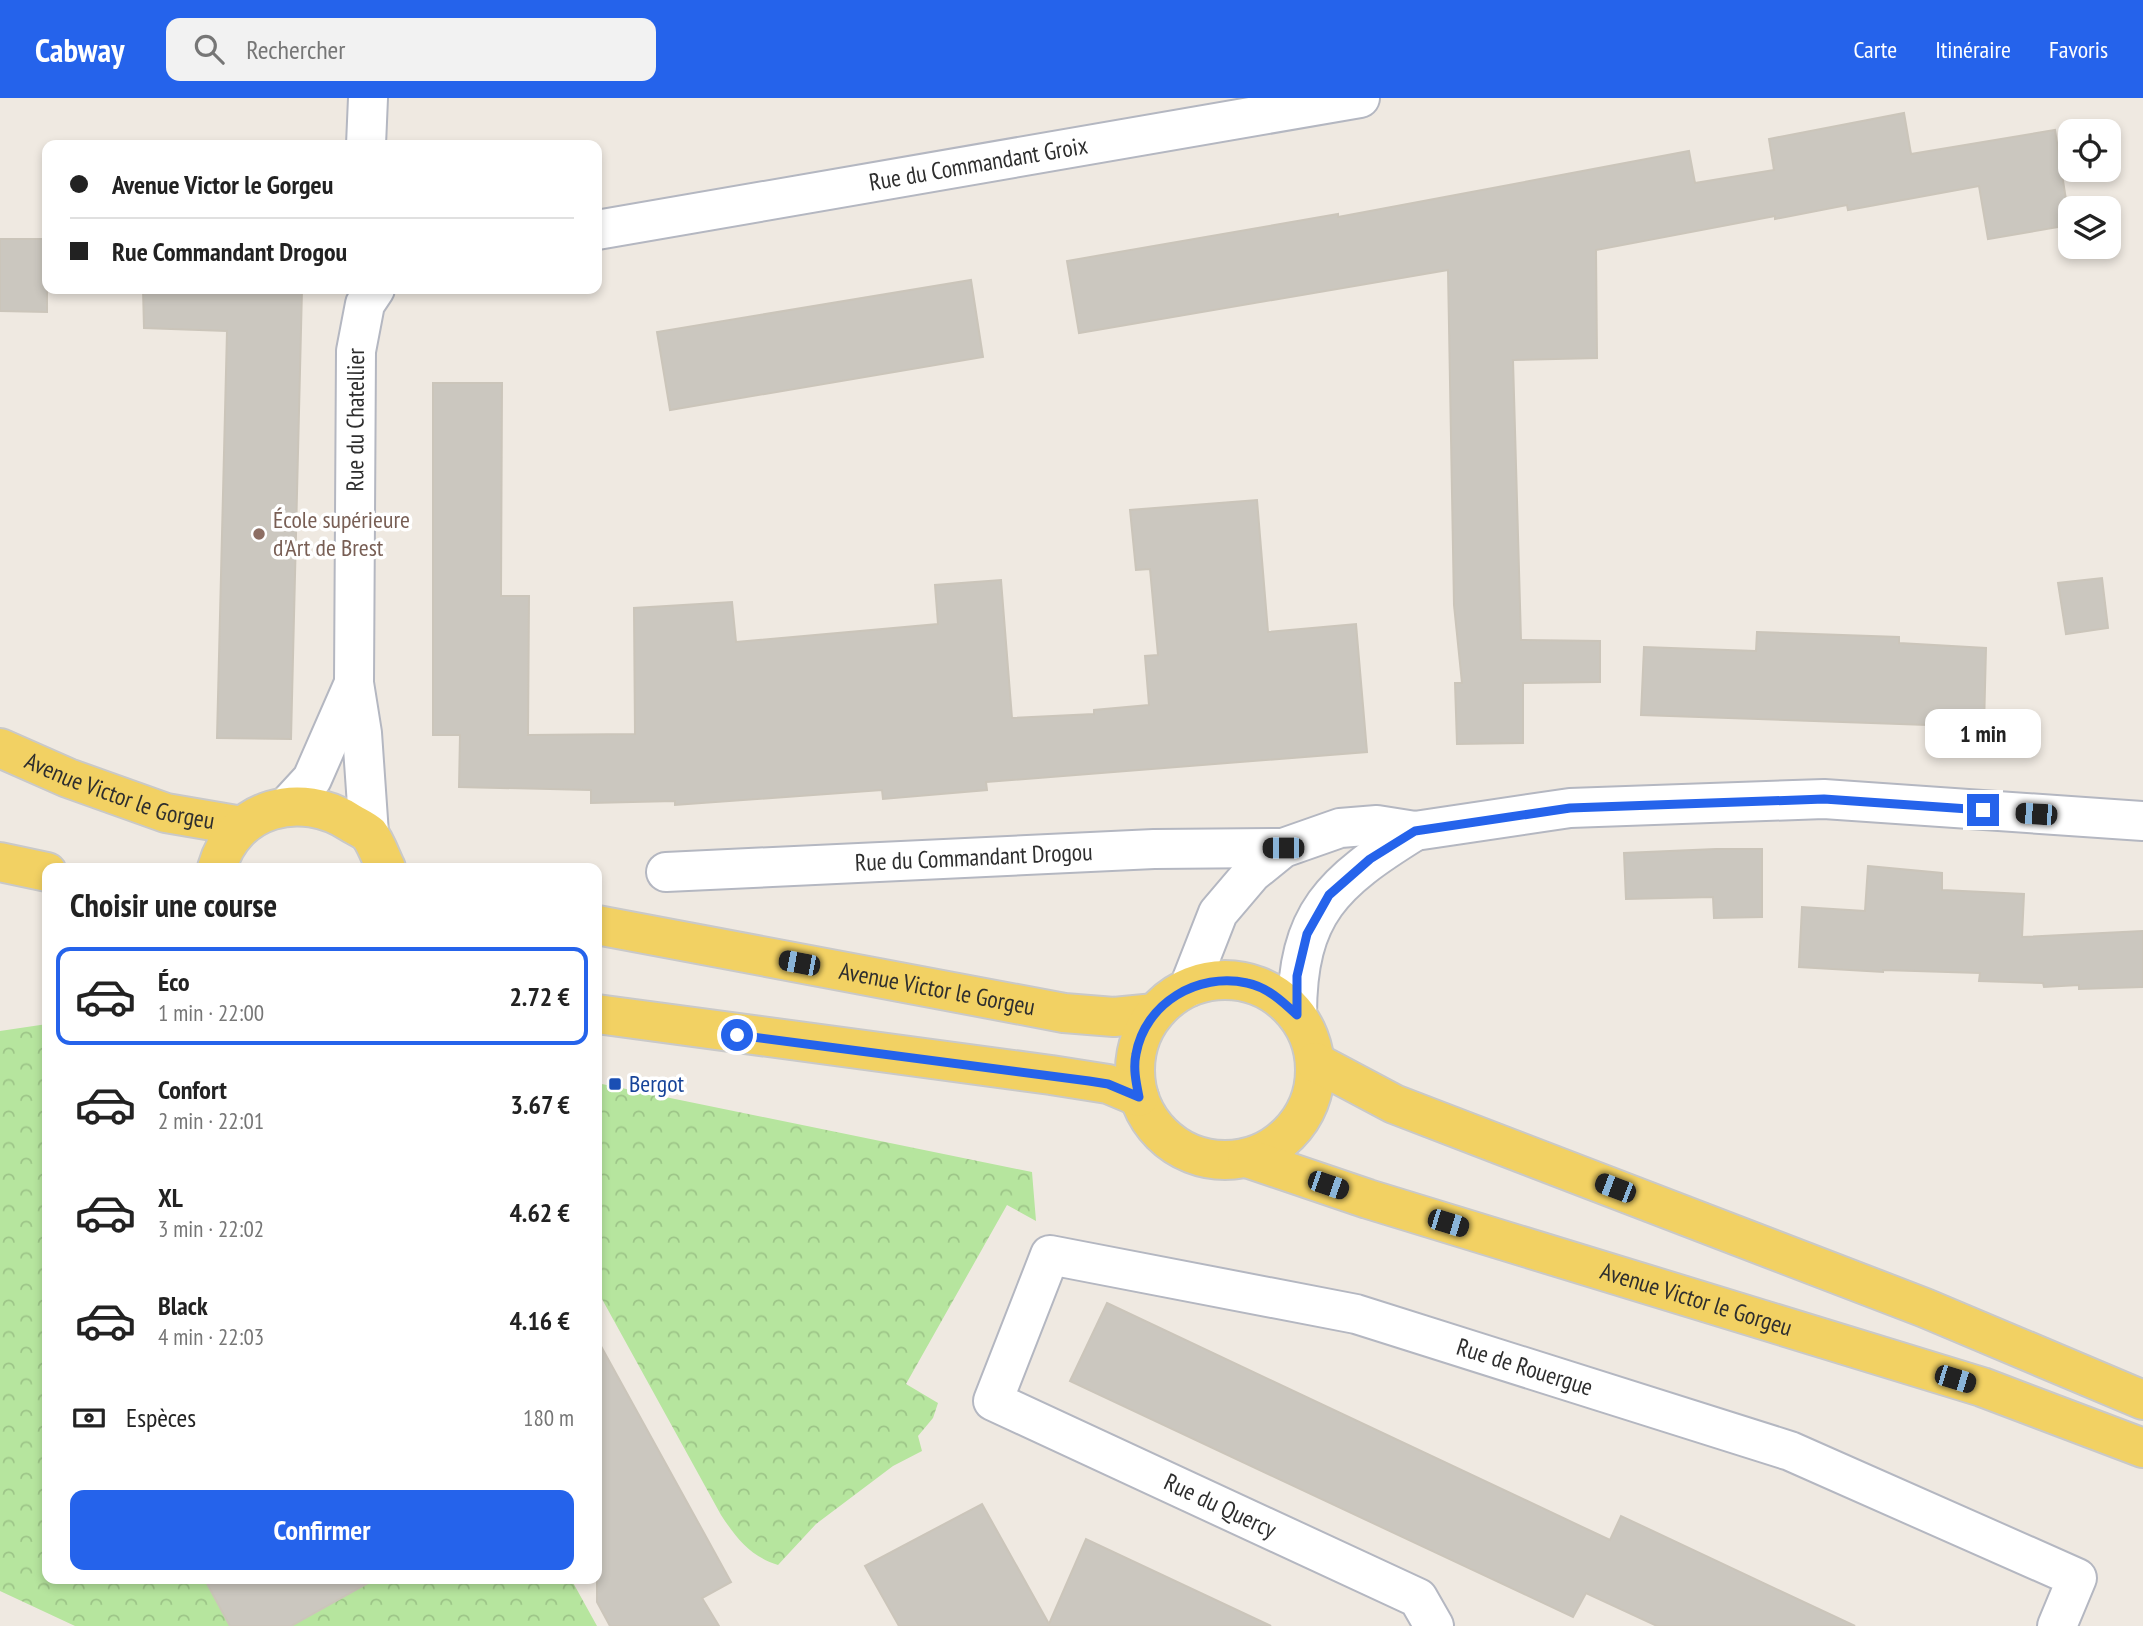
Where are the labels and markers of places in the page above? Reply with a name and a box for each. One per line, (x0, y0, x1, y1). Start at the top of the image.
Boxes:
place label: École supérieure d'Art de Brest (273, 504, 410, 563)
marker: École supérieure d'Art de Brest (251, 526, 267, 542)
place label: Bergot (629, 1068, 685, 1099)
marker: Bergot (607, 1076, 623, 1092)

